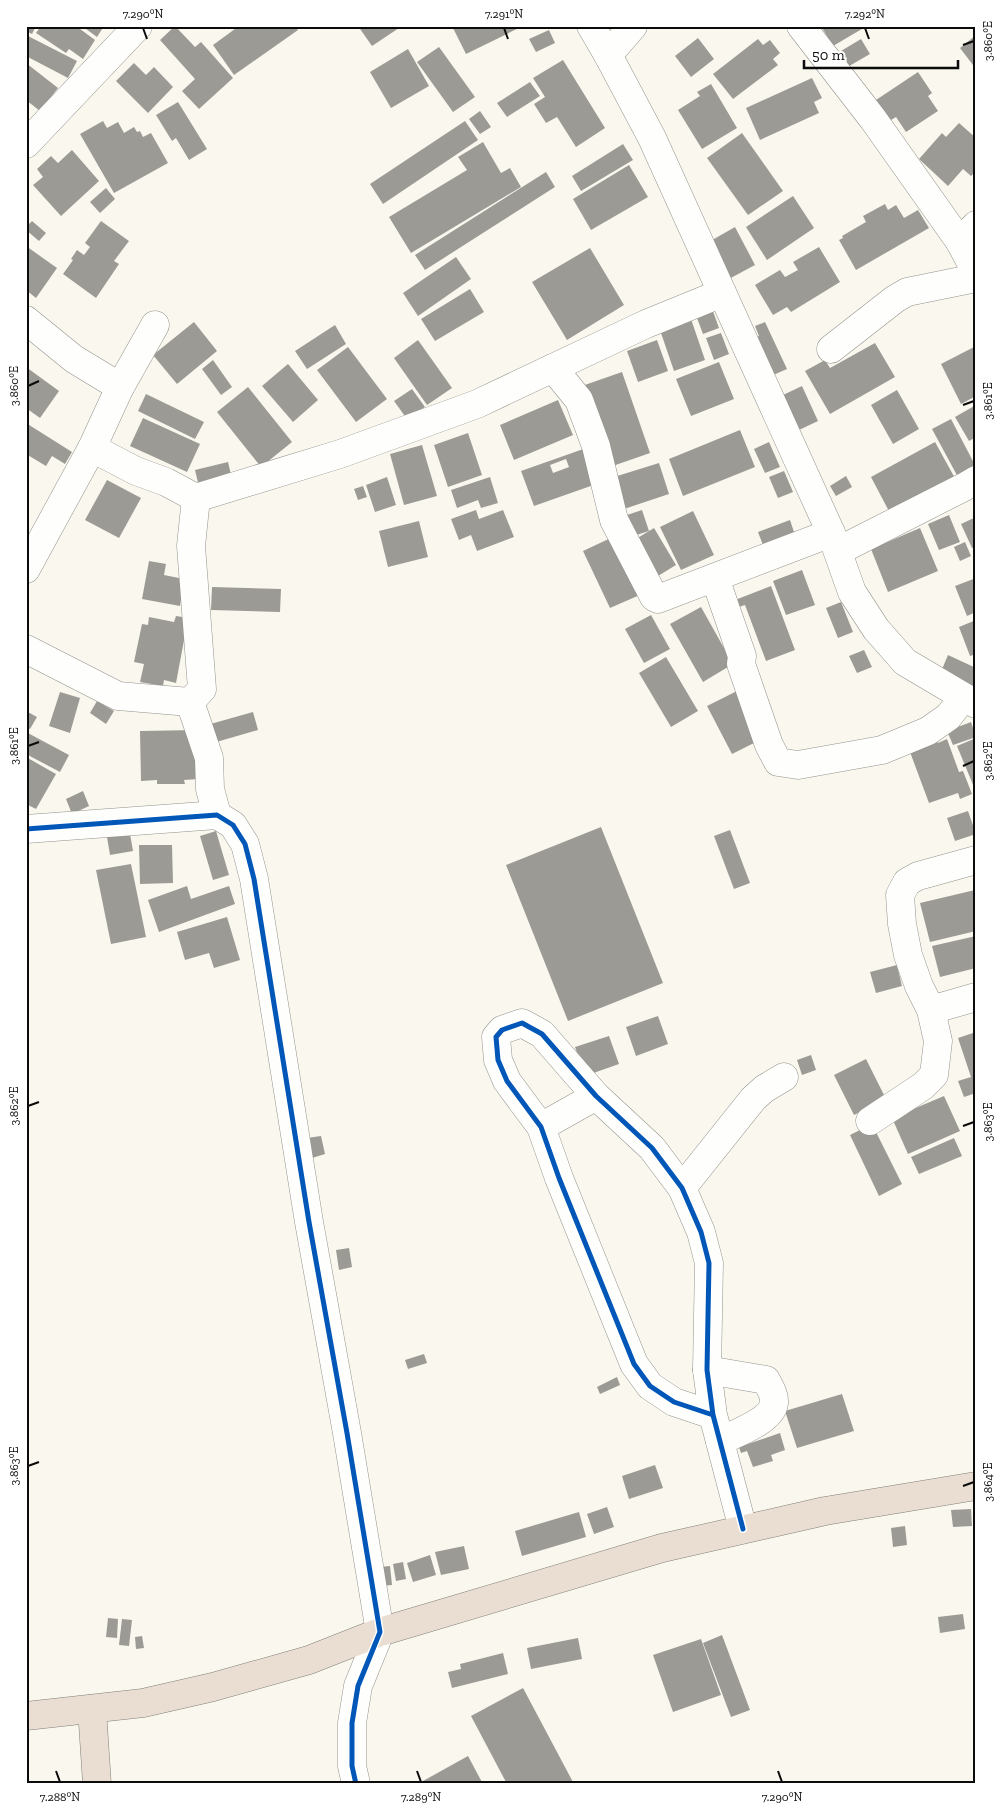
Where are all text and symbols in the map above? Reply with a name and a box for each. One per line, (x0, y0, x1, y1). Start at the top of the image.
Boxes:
text: 7.290°N (123, 7, 163, 21)
text: 7.291°N (485, 7, 523, 21)
text: 7.292°N (845, 7, 885, 21)
text: 3.860°E (981, 21, 995, 61)
scale bar (804, 38, 958, 70)
text: 50 m (812, 46, 845, 64)
text: 3.860°E (7, 366, 21, 406)
text: 3.861°E (981, 382, 995, 420)
text: 3.861°E (7, 727, 21, 765)
text: 3.862°E (981, 741, 995, 781)
text: 3.862°E (7, 1086, 21, 1126)
text: 3.863°E (981, 1103, 995, 1141)
text: 3.863°E (7, 1447, 21, 1485)
text: 3.864°E (981, 1462, 995, 1502)
text: 7.288°N (40, 1790, 80, 1804)
text: 7.289°N (401, 1790, 441, 1804)
text: 7.290°N (762, 1790, 802, 1804)

